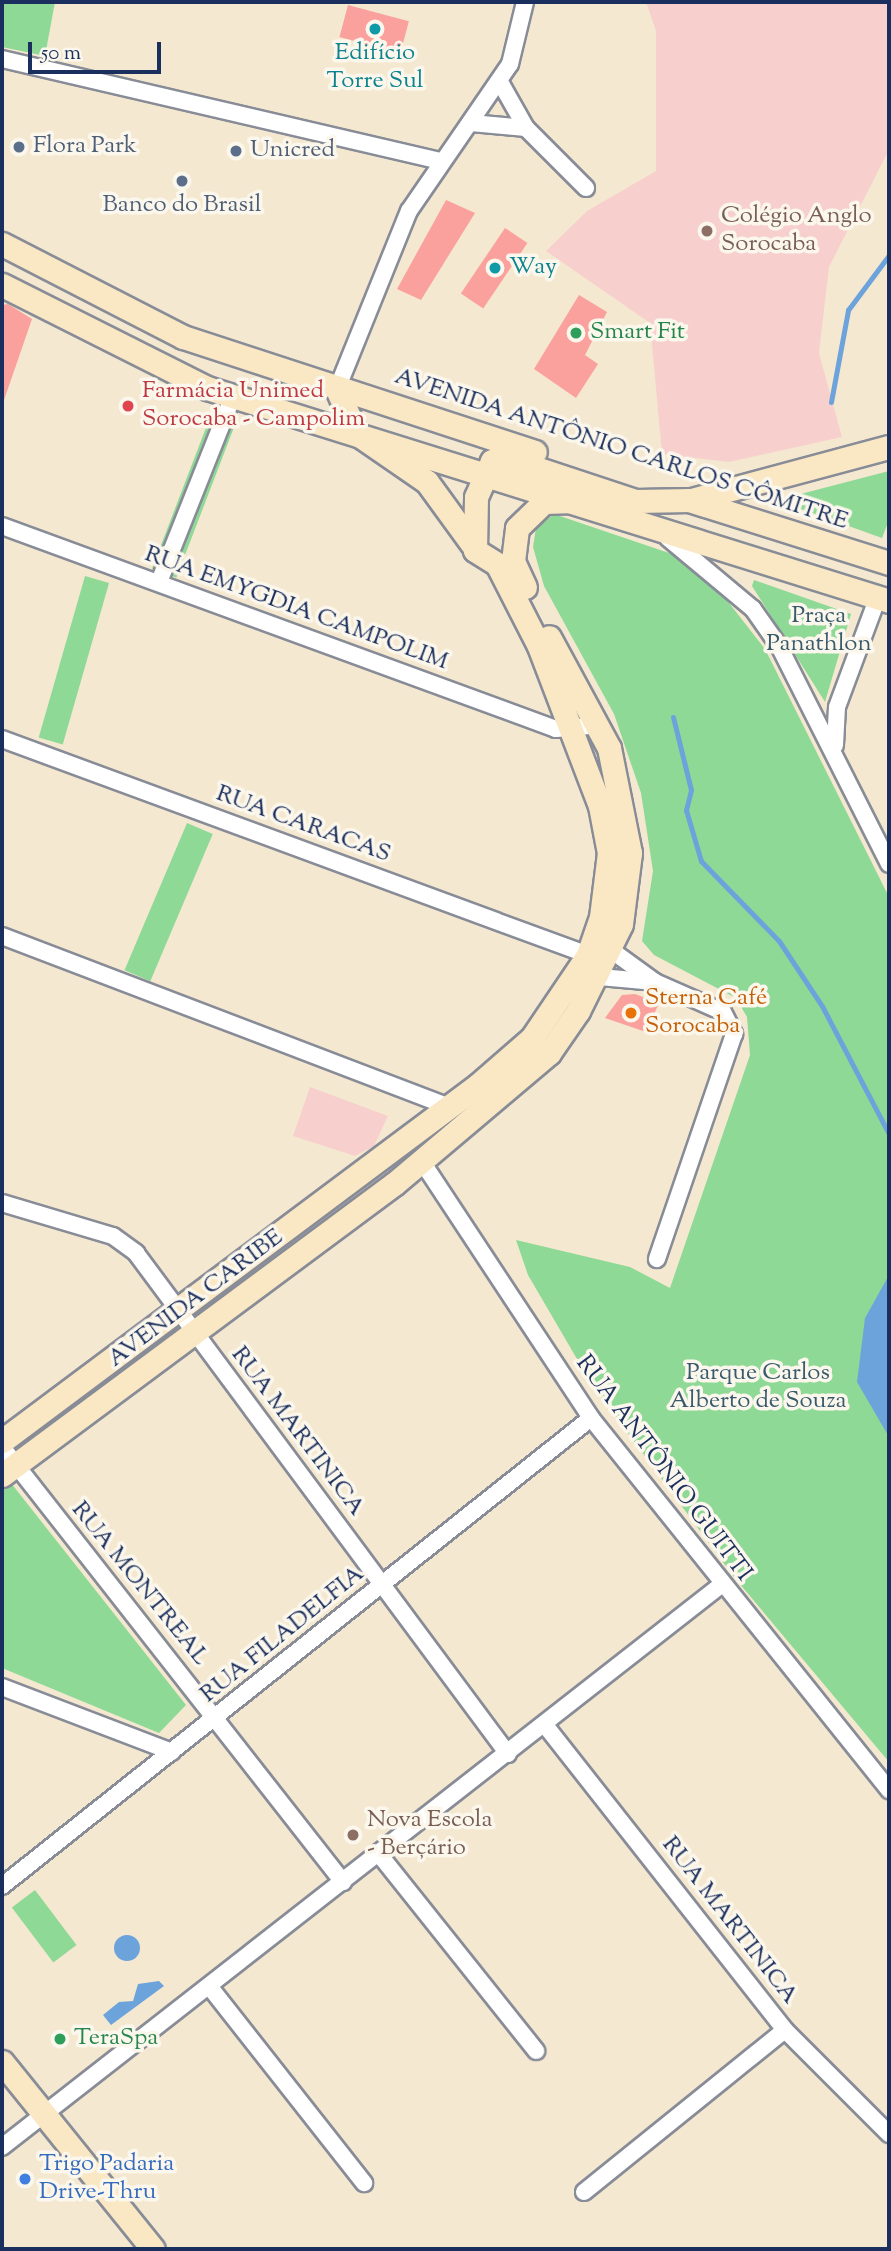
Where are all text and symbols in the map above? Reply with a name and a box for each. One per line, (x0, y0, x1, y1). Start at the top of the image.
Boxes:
marker: Edifício Torre Sul (367, 21, 383, 37)
scale bar (32, 28, 164, 72)
text: 50 m (41, 39, 81, 69)
place label: Edifício Torre Sul (326, 40, 424, 96)
place label: Flora Park (33, 133, 137, 161)
place label: Unicred (250, 137, 335, 165)
marker: Flora Park (11, 139, 27, 155)
marker: Unicred (228, 143, 244, 159)
marker: Banco do Brasil (174, 173, 190, 189)
place label: Banco do Brasil (103, 192, 261, 220)
place label: Colégio Anglo Sorocaba (721, 203, 872, 259)
marker: Colégio Anglo Sorocaba (699, 223, 715, 239)
place label: Way (509, 254, 557, 282)
marker: Way (487, 260, 503, 276)
place label: Smart Fit (590, 319, 685, 347)
marker: Smart Fit (568, 325, 584, 341)
street label: AVENIDA ANTÔNIO CARLOS CÔMITRE (391, 363, 851, 537)
place label: Farmácia Unimed Sorocaba - Campolim (142, 378, 365, 434)
marker: Farmácia Unimed Sorocaba - Campolim (120, 398, 136, 414)
street label: RUA EMYGDIA CAMPOLIM (140, 541, 452, 677)
park label: Praça Panathlon (766, 603, 872, 659)
street label: RUA CARACAS (212, 780, 394, 870)
place label: Sterna Café Sorocaba (645, 985, 767, 1041)
marker: Sterna Café Sorocaba (623, 1005, 639, 1021)
street label: AVENIDA CARIBE (103, 1224, 289, 1374)
street label: RUA MARTINICA (224, 1342, 370, 1522)
street label: RUA ANTÔNIO GUITTI (569, 1350, 757, 1588)
park label: Parque Carlos Alberto de Souza (669, 1360, 847, 1416)
street label: RUA MONTREAL (64, 1496, 214, 1672)
street label: RUA FILADELFIA (195, 1560, 371, 1710)
place label: Nova Escola - Berçário (367, 1807, 493, 1863)
marker: Nova Escola - Berçário (345, 1827, 361, 1843)
street label: RUA MARTINICA (655, 1831, 803, 2011)
place label: TeraSpa (74, 2025, 158, 2053)
marker: TeraSpa (52, 2031, 68, 2047)
place label: Trigo Padaria Drive-Thru (39, 2151, 174, 2207)
marker: Trigo Padaria Drive-Thru (17, 2171, 33, 2187)

